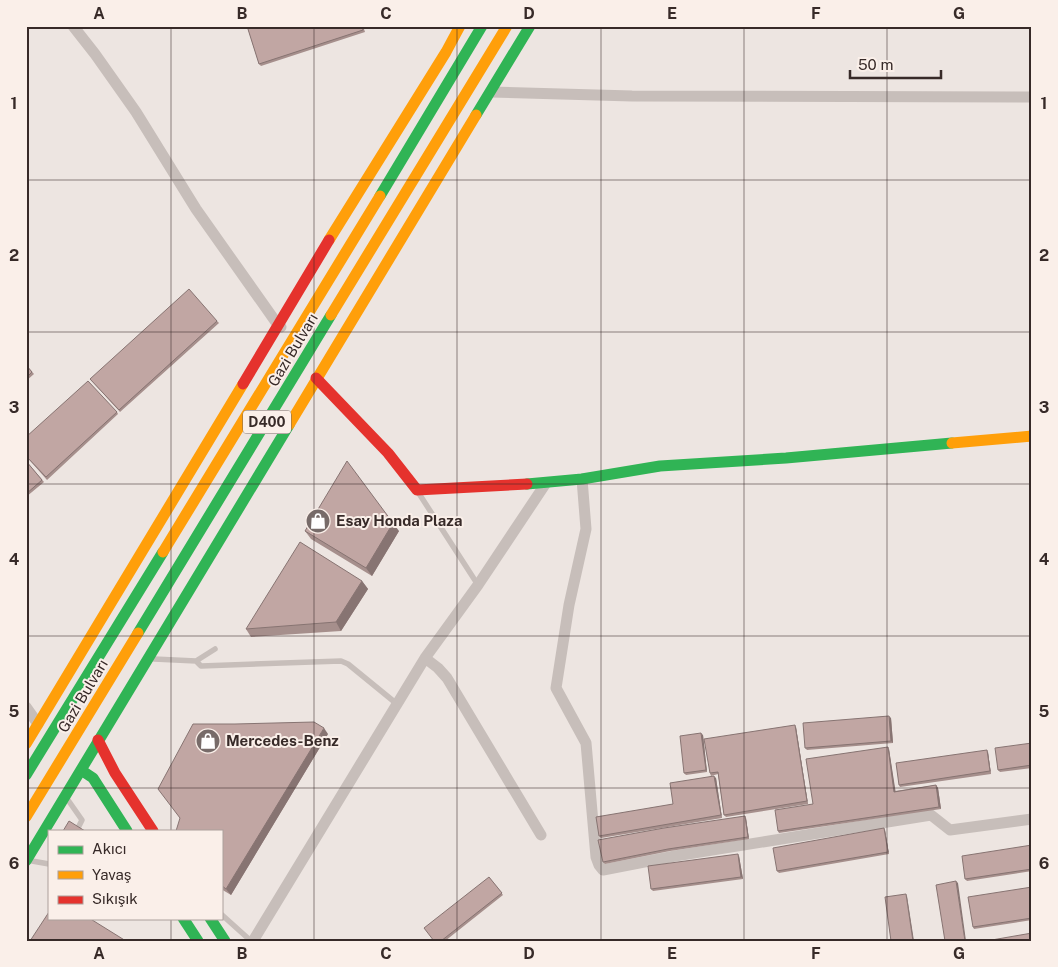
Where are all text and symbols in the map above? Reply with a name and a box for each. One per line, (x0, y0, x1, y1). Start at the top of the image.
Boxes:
text: A (93, 4, 105, 23)
text: B (237, 4, 248, 23)
text: C (380, 4, 392, 23)
text: D (523, 4, 535, 23)
text: E (667, 4, 677, 23)
text: F (811, 4, 821, 23)
text: G (953, 4, 965, 23)
scale bar (850, 48, 942, 80)
text: 50 m (858, 56, 893, 73)
text: 1 (11, 94, 17, 113)
text: 1 (1041, 94, 1047, 113)
text: 2 (9, 246, 19, 265)
text: 2 (1039, 246, 1049, 265)
street label: Gazi Bulvarı (264, 310, 321, 389)
text: 3 (9, 398, 19, 417)
text: 3 (1039, 398, 1049, 417)
road number: D400 (243, 411, 291, 434)
shop icon: Esay Honda Plaza (305, 508, 331, 534)
place label: Esay Honda Plaza (336, 512, 462, 529)
text: 4 (9, 550, 20, 569)
text: 4 (1039, 550, 1050, 569)
street label: Gazi Bulvarı (54, 656, 111, 735)
text: 5 (9, 702, 20, 721)
text: 5 (1039, 702, 1050, 721)
shop icon: Mercedes-Benz (195, 728, 221, 754)
place label: Mercedes-Benz (226, 732, 339, 749)
legend (48, 830, 222, 920)
text: Akıcı (92, 840, 126, 857)
text: 6 (9, 854, 19, 873)
text: 6 (1039, 854, 1049, 873)
text: Yavaş (92, 866, 131, 883)
text: Sıkışık (92, 890, 138, 907)
text: A (93, 944, 105, 963)
text: B (237, 944, 248, 963)
text: C (380, 944, 392, 963)
text: D (523, 944, 535, 963)
text: E (667, 944, 677, 963)
text: F (811, 944, 821, 963)
text: G (953, 944, 965, 963)

